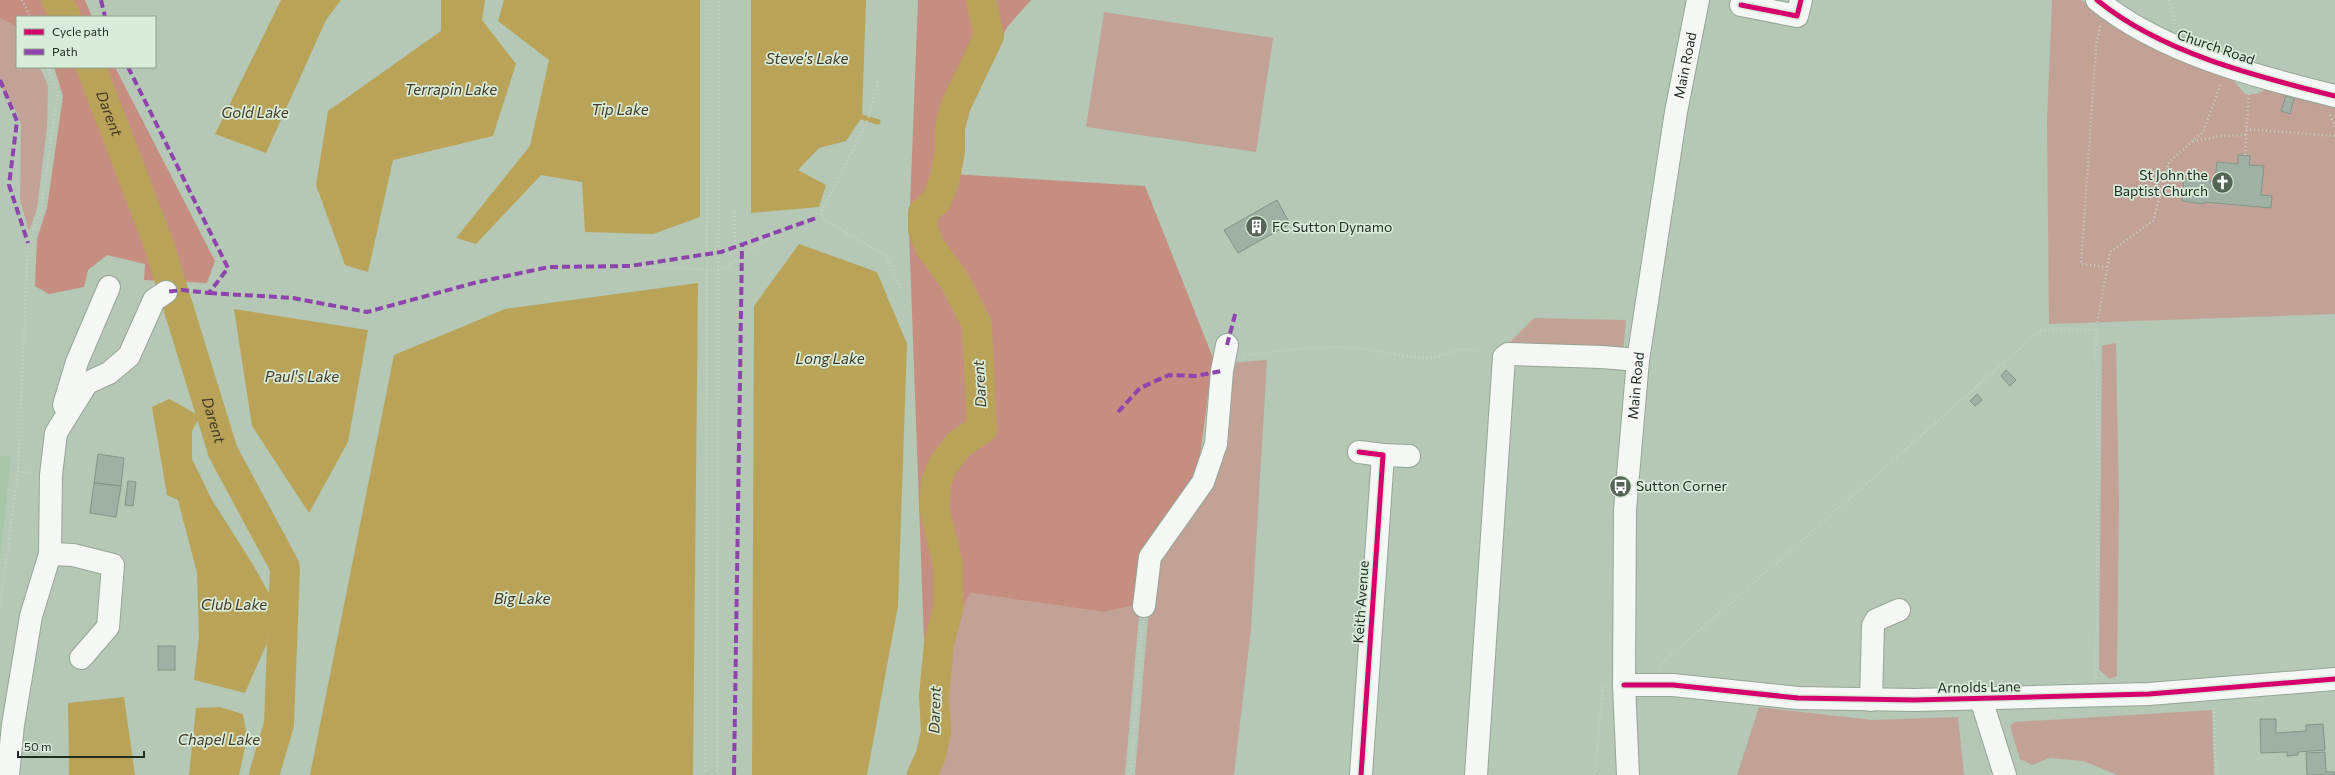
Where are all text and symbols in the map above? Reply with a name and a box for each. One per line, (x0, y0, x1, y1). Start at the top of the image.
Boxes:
legend (16, 16, 156, 68)
text: Cycle path (52, 24, 109, 38)
street label: Church Road (2175, 25, 2257, 68)
street label: Main Road (1670, 31, 1700, 100)
text: Path (52, 44, 78, 58)
water label: Steve's Lake (766, 49, 848, 67)
water label: Terrapin Lake (405, 80, 497, 98)
water label: Darent (93, 88, 127, 139)
water label: Tip Lake (591, 100, 649, 118)
water label: Gold Lake (221, 103, 289, 121)
place label: St John the Baptist Church (2114, 166, 2208, 199)
church icon: St John the Baptist Church (2210, 170, 2236, 196)
building icon: FC Sutton Dynamo (1244, 214, 1270, 240)
place label: FC Sutton Dynamo (1272, 218, 1392, 235)
water label: Long Lake (795, 349, 865, 367)
street label: Main Road (1624, 351, 1647, 420)
water label: Darent (969, 359, 989, 408)
water label: Paul's Lake (265, 367, 339, 385)
water label: Darent (199, 395, 230, 446)
bus stop icon: Sutton Corner (1608, 473, 1634, 499)
place label: Sutton Corner (1636, 477, 1727, 494)
street label: Keith Avenue (1349, 560, 1372, 644)
water label: Big Lake (494, 589, 550, 607)
water label: Club Lake (201, 595, 267, 613)
street label: Arnolds Lane (1937, 677, 2021, 696)
water label: Darent (924, 685, 944, 734)
water label: Chapel Lake (178, 730, 260, 748)
scale bar (18, 733, 144, 759)
text: 50 m (24, 739, 52, 753)

